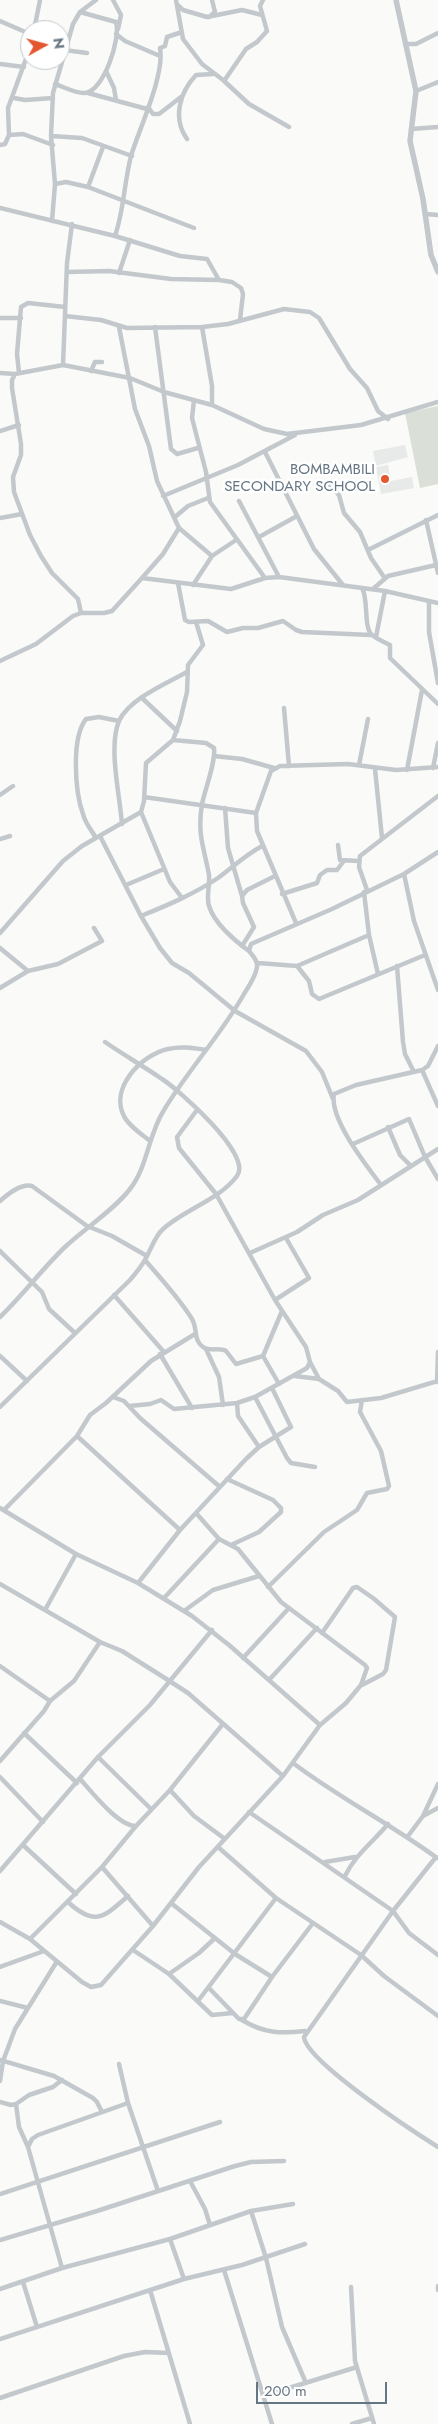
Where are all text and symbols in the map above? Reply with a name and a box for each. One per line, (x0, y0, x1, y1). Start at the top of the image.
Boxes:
north arrow (20, 20, 70, 70)
text: N (48, 37, 69, 50)
place label: BOMBAMBILI SECONDARY SCHOOL (224, 461, 375, 496)
marker: BOMBAMBILI SECONDARY SCHOOL (379, 473, 391, 485)
scale bar (258, 2372, 389, 2404)
text: 200 m (264, 2380, 307, 2402)

